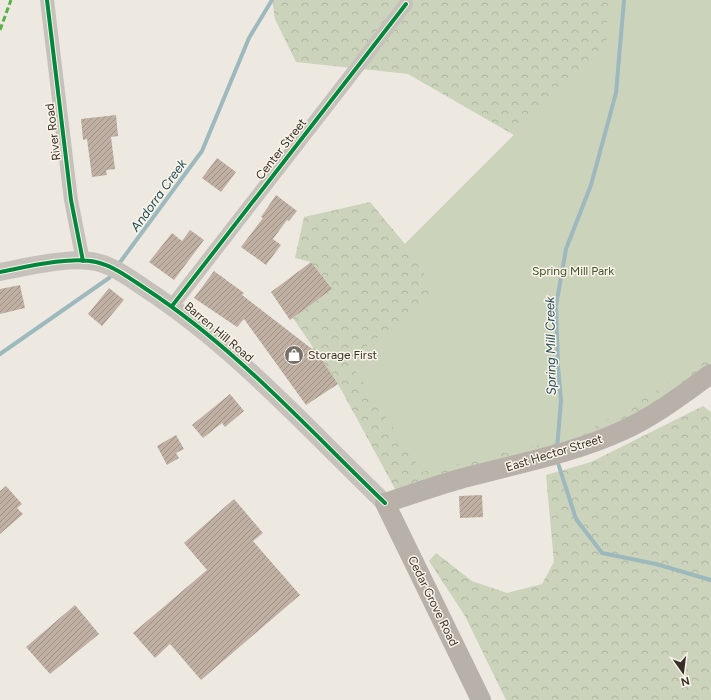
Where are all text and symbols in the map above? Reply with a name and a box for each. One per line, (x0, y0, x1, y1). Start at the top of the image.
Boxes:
street label: River Road (43, 103, 63, 161)
street label: Center Street (253, 115, 309, 182)
water label: Andorra Creek (127, 156, 190, 235)
park label: Spring Mill Park (532, 264, 614, 278)
water label: Spring Mill Creek (542, 296, 559, 395)
street label: Barren Hill Road (182, 299, 256, 365)
shop icon: Storage First (283, 344, 305, 366)
place label: Storage First (308, 348, 378, 362)
street label: East Hector Street (504, 431, 605, 474)
street label: Cedar Grove Road (405, 554, 461, 648)
north arrow (663, 652, 703, 692)
text: N (680, 674, 691, 689)

